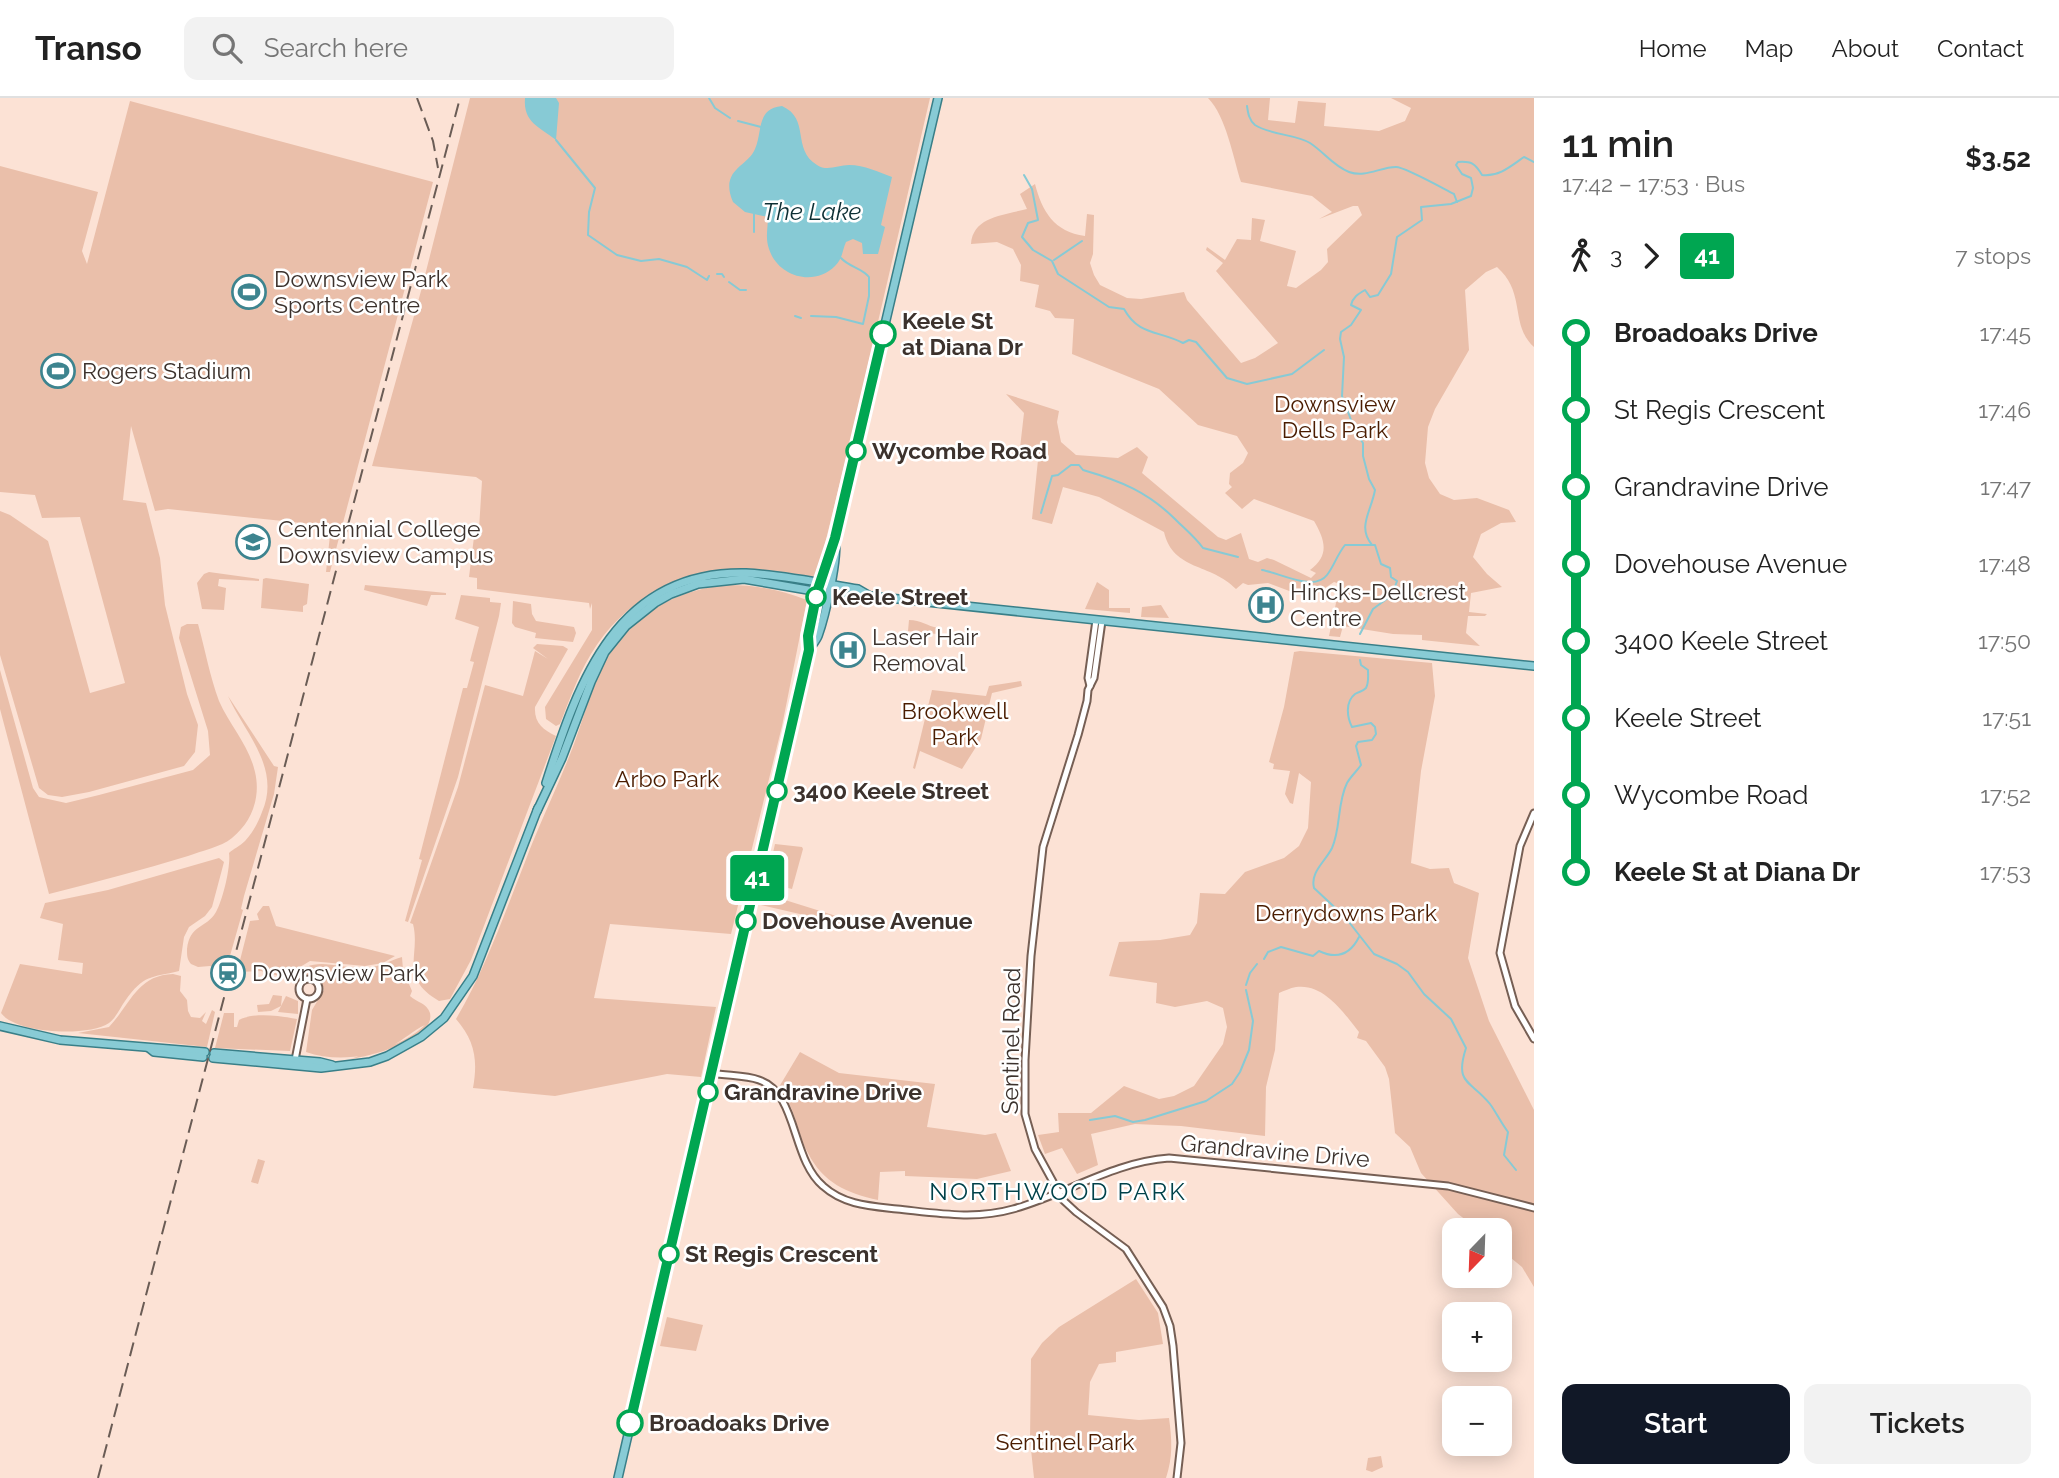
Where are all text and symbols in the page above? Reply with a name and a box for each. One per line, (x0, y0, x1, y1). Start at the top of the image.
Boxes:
search box (184, 17, 674, 80)
text: Transo (35, 29, 142, 68)
icon: search (208, 29, 246, 67)
text: Search here (264, 33, 408, 63)
text: Home (1639, 34, 1707, 63)
text: Map (1745, 34, 1793, 63)
text: About (1831, 34, 1899, 63)
text: Contact (1937, 34, 2024, 63)
text: 11 min (1562, 121, 1674, 166)
text: $3.52 (1965, 143, 2031, 173)
text: 17:42 – 17:53 · Bus (1562, 170, 1745, 197)
water label: The Lake (763, 197, 862, 226)
icon: walk (1562, 237, 1600, 275)
icon: forward (1632, 237, 1670, 275)
text: 41 (1694, 241, 1720, 270)
text: 3 (1610, 242, 1622, 269)
text: 7 stops (1955, 242, 2031, 269)
place label: Downsview Park Sports Centre (274, 265, 448, 318)
sports icon: Downsview Park Sports Centre (230, 273, 268, 311)
place label: Keele St at Diana Dr (902, 307, 1023, 360)
text: Broadoaks Drive (1614, 318, 1818, 348)
text: 17:45 (1980, 319, 2031, 346)
marker: Keele St at Diana Dr (870, 321, 896, 347)
sports icon: Rogers Stadium (39, 352, 77, 390)
place label: Rogers Stadium (82, 357, 251, 384)
park label: Downsview Dells Park (1274, 390, 1396, 443)
text: St Regis Crescent (1614, 395, 1825, 425)
text: 17:46 (1978, 396, 2031, 423)
place label: Wycombe Road (872, 437, 1047, 464)
marker: Wycombe Road (846, 441, 866, 461)
text: Grandravine Drive (1614, 472, 1829, 502)
text: 17:47 (1980, 473, 2031, 500)
place label: Centennial College Downsview Campus (278, 515, 493, 568)
school or university icon: Centennial College Downsview Campus (234, 523, 272, 561)
text: Dovehouse Avenue (1614, 549, 1847, 579)
text: 17:48 (1978, 550, 2031, 577)
place label: Hincks-Dellcrest Centre (1290, 578, 1466, 631)
place label: Keele Street (832, 583, 969, 610)
hospital icon: Hincks-Dellcrest Centre (1247, 586, 1285, 624)
marker: Keele Street (806, 587, 826, 607)
place label: Laser Hair Removal (872, 623, 978, 676)
text: 3400 Keele Street (1614, 626, 1828, 656)
text: 17:50 (1978, 627, 2031, 654)
hospital icon: Laser Hair Removal (829, 631, 867, 669)
park label: Brookwell Park (902, 697, 1009, 750)
text: Keele Street (1614, 703, 1761, 733)
text: 17:51 (1982, 704, 2031, 731)
park label: Arbo Park (615, 765, 719, 792)
place label: 3400 Keele Street (793, 777, 989, 804)
text: Wycombe Road (1614, 780, 1808, 810)
marker: 3400 Keele Street (767, 781, 787, 801)
text: 17:52 (1980, 781, 2031, 808)
line badge: 41 (726, 855, 788, 901)
text: Keele St at Diana Dr (1614, 857, 1860, 887)
text: 17:53 (1980, 858, 2031, 885)
text: 41 (744, 863, 770, 892)
park label: Derrydowns Park (1255, 899, 1437, 926)
place label: Dovehouse Avenue (762, 907, 973, 934)
marker: Dovehouse Avenue (736, 911, 756, 931)
station icon: Downsview Park (209, 954, 247, 992)
place label: Downsview Park (252, 959, 426, 986)
street label: Sentinel Road (996, 967, 1025, 1115)
place label: Grandravine Drive (724, 1078, 922, 1105)
marker: Grandravine Drive (698, 1082, 718, 1102)
street label: Grandravine Drive (1179, 1129, 1371, 1172)
district label: NORTHWOOD PARK (929, 1177, 1187, 1206)
north arrow (1442, 1218, 1512, 1288)
map controls (1442, 1218, 1512, 1456)
place label: St Regis Crescent (685, 1240, 878, 1267)
marker: St Regis Crescent (659, 1244, 679, 1264)
button: + (1442, 1302, 1512, 1372)
button: Start (1562, 1384, 1790, 1464)
button: Tickets (1804, 1384, 2031, 1464)
button: − (1442, 1386, 1512, 1456)
place label: Broadoaks Drive (649, 1409, 830, 1436)
marker: Broadoaks Drive (617, 1410, 643, 1436)
park label: Sentinel Park (996, 1428, 1134, 1455)

